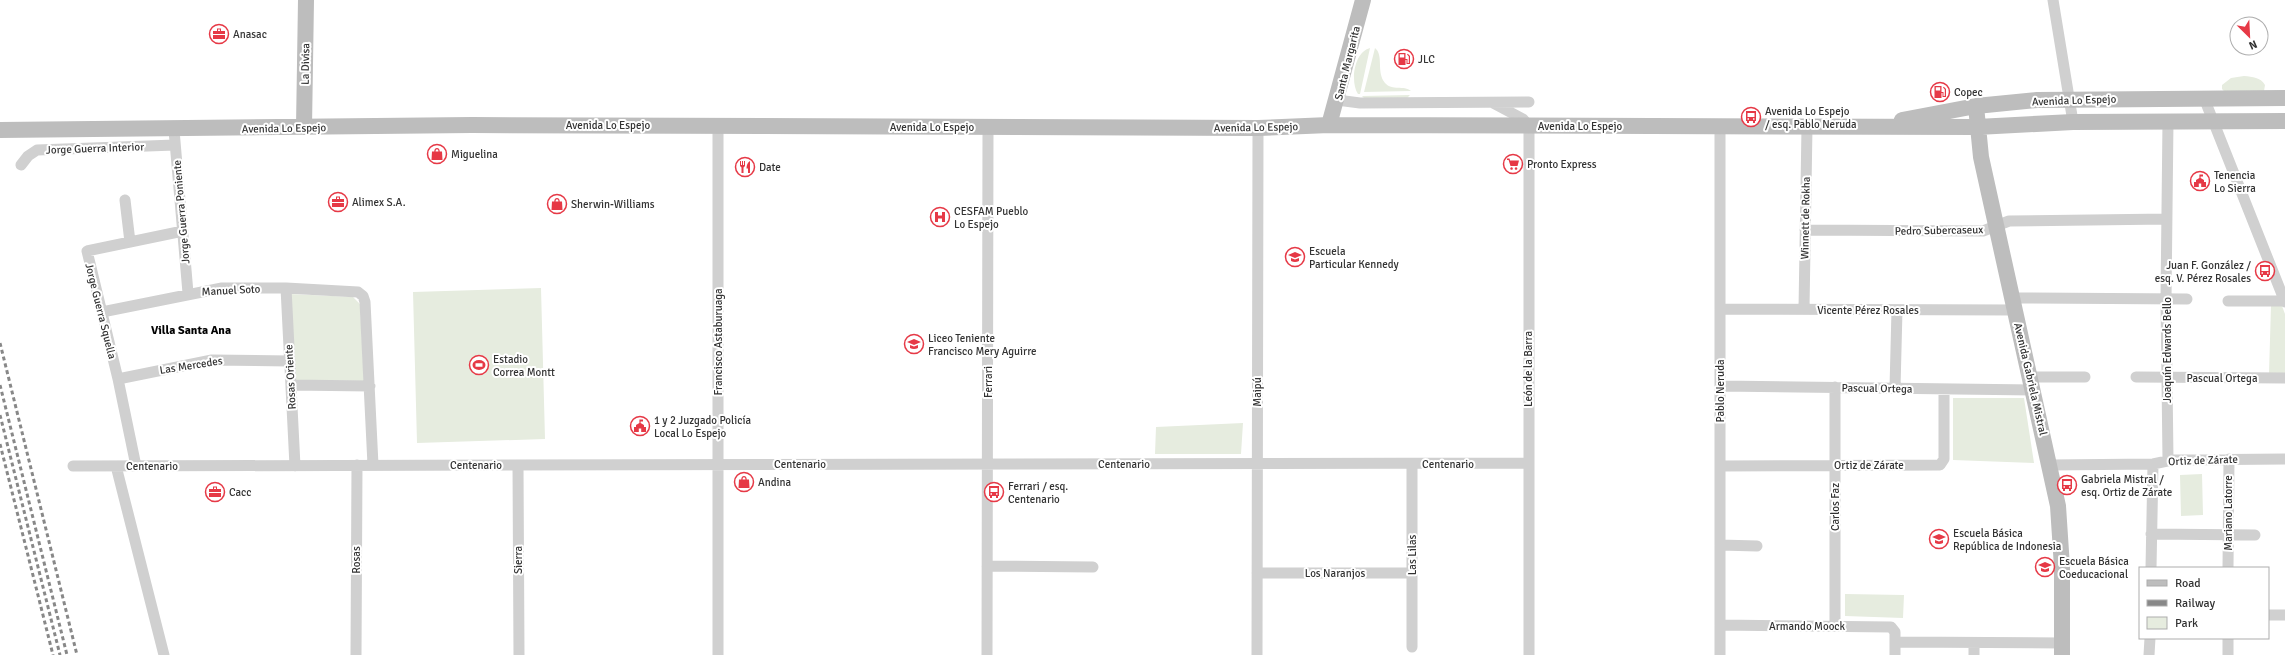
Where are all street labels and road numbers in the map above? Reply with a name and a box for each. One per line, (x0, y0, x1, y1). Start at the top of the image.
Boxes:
street label: Santa Margarita (1332, 24, 1363, 102)
street label: La Divisa (299, 43, 312, 85)
street label: Avenida Lo Espejo (2032, 93, 2117, 108)
street label: Avenida Lo Espejo (566, 119, 651, 132)
street label: Avenida Lo Espejo (1214, 120, 1299, 135)
street label: Avenida Lo Espejo (1538, 120, 1623, 133)
street label: Avenida Lo Espejo (242, 121, 327, 136)
street label: Avenida Lo Espejo (890, 121, 975, 134)
street label: Jorge Guerra Interior (46, 140, 144, 157)
street label: Jorge Guerra Poniente (170, 159, 193, 264)
street label: Winnett de Rokha (1798, 176, 1813, 260)
street label: Pedro Subercaseux (1895, 223, 1983, 238)
street label: Jorge Guerra Squella (82, 262, 119, 361)
street label: Manuel Soto (201, 282, 261, 299)
street label: Francisco Astaburuaga (712, 288, 725, 396)
street label: Joaquín Edwards Bello (2161, 297, 2174, 403)
street label: Vicente Pérez Rosales (1817, 304, 1919, 317)
street label: Avenida Gabriela Mistral (2011, 321, 2050, 437)
street label: León de la Barra (1522, 331, 1535, 407)
street label: Rosas Oriente (282, 344, 299, 410)
street label: Las Mercedes (159, 354, 224, 377)
street label: Pablo Neruda (1714, 359, 1727, 423)
street label: Ferrari (982, 366, 995, 398)
street label: Pascual Ortega (2187, 372, 2258, 385)
street label: Maipú (1251, 377, 1264, 407)
street label: Pascual Ortega (1841, 381, 1913, 396)
street label: Ortiz de Zárate (2168, 453, 2238, 468)
street label: Centenario (774, 458, 826, 471)
street label: Centenario (1098, 458, 1150, 471)
street label: Centenario (1422, 458, 1474, 471)
street label: Centenario (450, 459, 502, 472)
street label: Ortiz de Zárate (1834, 459, 1904, 472)
street label: Centenario (126, 460, 178, 473)
street label: Mariano Latorre (2222, 475, 2235, 551)
street label: Carlos Faz (1829, 483, 1842, 531)
street label: Las Lilas (1406, 535, 1419, 575)
street label: Sierra (512, 545, 525, 574)
street label: Rosas (350, 546, 363, 574)
street label: Los Naranjos (1305, 567, 1365, 580)
street label: Armando Moock (1769, 620, 1846, 633)

